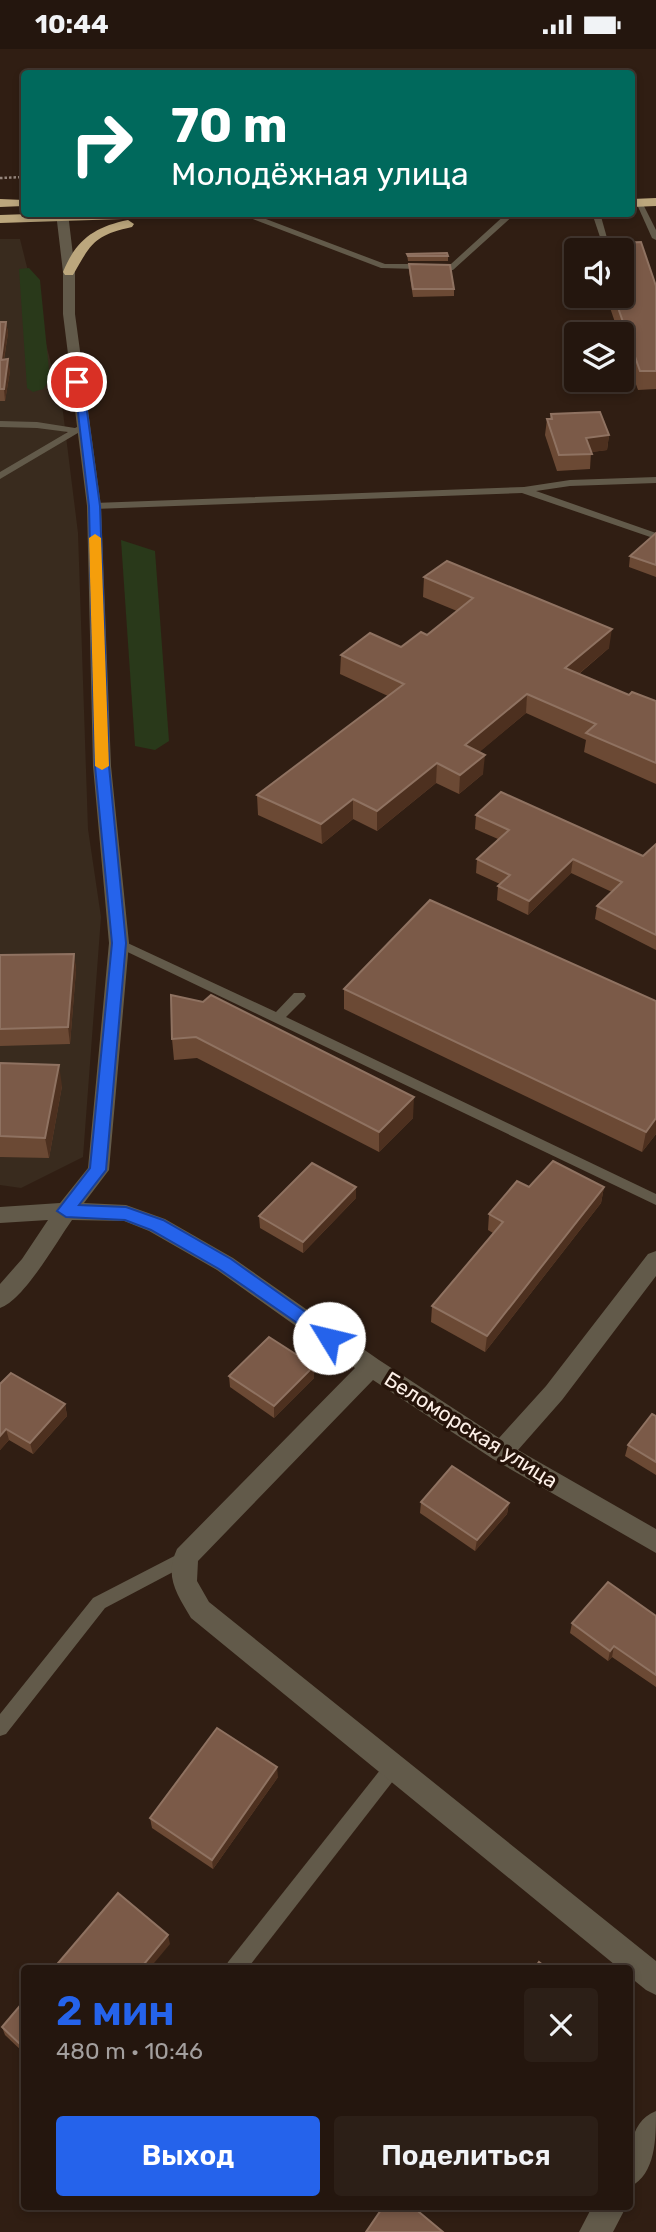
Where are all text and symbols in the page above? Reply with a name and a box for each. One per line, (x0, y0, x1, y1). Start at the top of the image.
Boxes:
text: 10:44 (35, 9, 109, 40)
text: 70 m (171, 96, 288, 154)
icon: right (56, 98, 147, 189)
text: Молодёжная улица (171, 155, 469, 193)
map controls (564, 238, 634, 392)
button: sound (564, 238, 634, 308)
button: layers (564, 322, 634, 392)
pin (47, 352, 107, 412)
icon: arrive (58, 363, 96, 401)
position arrow (292, 1301, 366, 1375)
street label: Беломорская улица (380, 1366, 563, 1493)
text: 2 мин (56, 1986, 175, 2036)
button: close (524, 1988, 598, 2062)
text: 480 m · 10:46 (56, 2037, 203, 2065)
button: Выход (56, 2116, 320, 2196)
button: Поделиться (334, 2116, 598, 2196)

